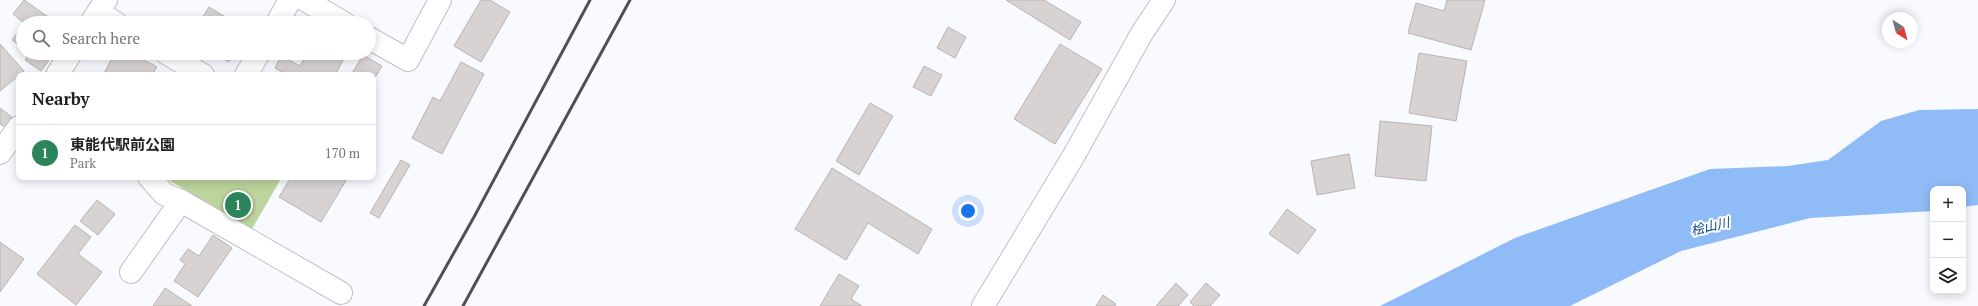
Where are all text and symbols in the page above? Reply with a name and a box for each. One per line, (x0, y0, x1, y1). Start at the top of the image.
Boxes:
north arrow (1882, 12, 1918, 48)
search box (16, 16, 376, 60)
icon: search (30, 27, 52, 49)
text: Search here (62, 28, 140, 48)
text: Nearby (32, 87, 90, 110)
text: 東能代駅前公園 (70, 134, 175, 154)
text: 1 (41, 144, 49, 162)
text: 170 m (325, 144, 360, 162)
text: Park (70, 154, 96, 172)
map controls (1930, 186, 1966, 294)
button: + (1930, 186, 1966, 222)
pin: 1 (225, 190, 251, 220)
your location (958, 201, 978, 221)
water label: 桧山川 (1689, 212, 1733, 239)
button: − (1930, 222, 1966, 258)
button: layers (1930, 258, 1966, 294)

